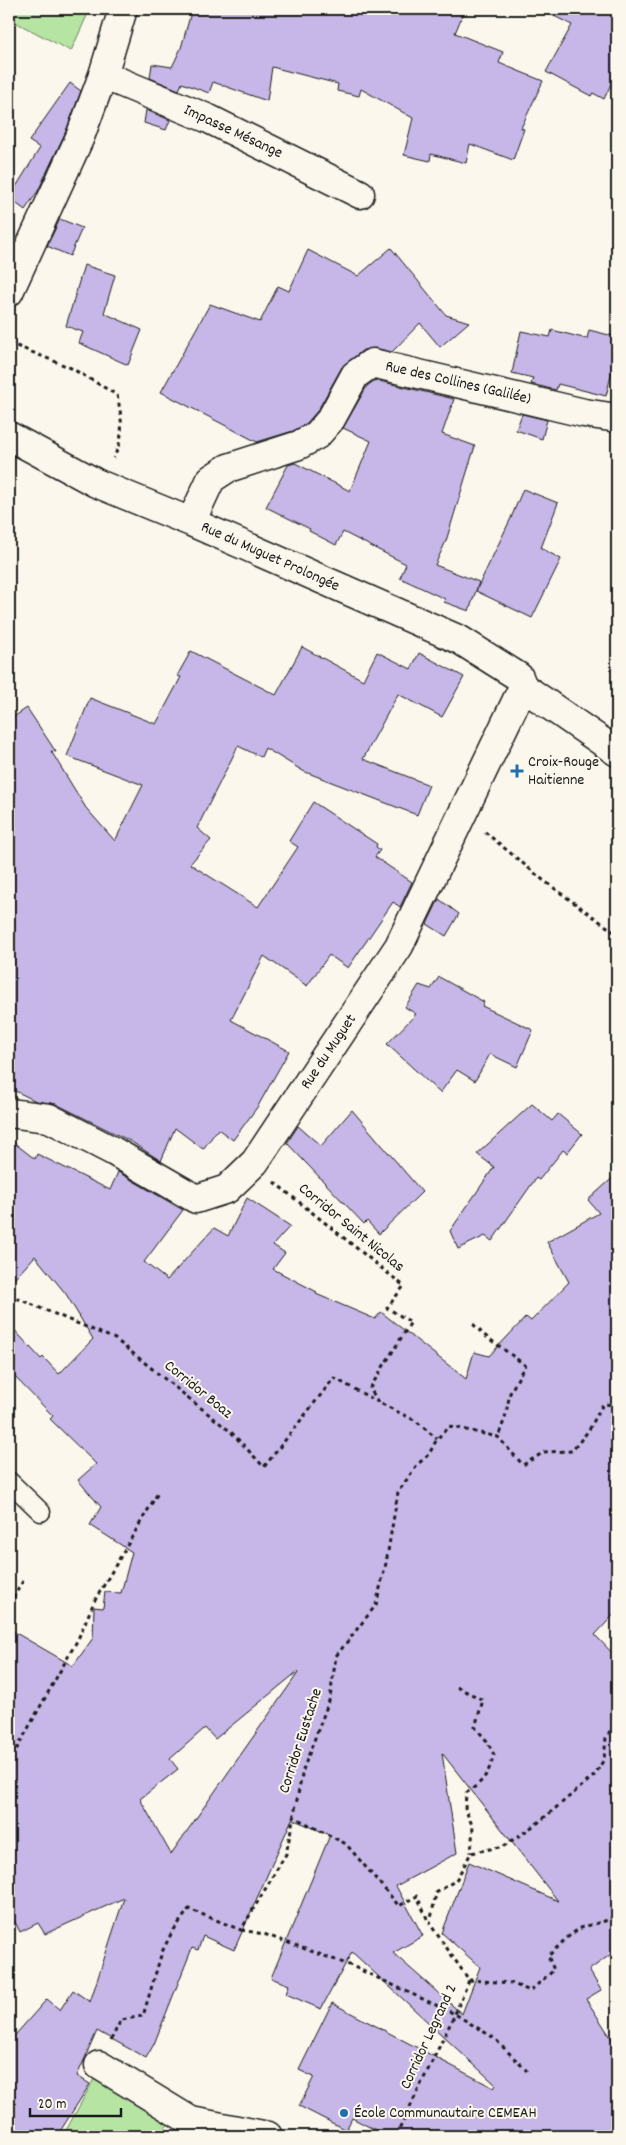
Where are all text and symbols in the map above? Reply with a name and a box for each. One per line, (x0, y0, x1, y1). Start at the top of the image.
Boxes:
street label: Impasse Mésange (180, 99, 286, 165)
street label: Rue des Collines (Galilée) (383, 355, 533, 411)
street label: Rue du Muguet Prolongée (197, 516, 343, 598)
place label: Croix-Rouge Haitienne (528, 751, 599, 792)
marker: Croix-Rouge Haitienne (510, 764, 524, 778)
street label: Rue du Muguet (295, 1010, 363, 1094)
street label: Corridor Saint Nicolas (293, 1178, 409, 1278)
street label: Corridor Boaz (159, 1355, 237, 1425)
street label: Corridor Eustache (273, 1686, 329, 1796)
street label: Corridor Legrand 2 (395, 1981, 463, 2093)
scale bar (30, 2085, 121, 2117)
text: 20 m (38, 2094, 66, 2116)
place label: École Communautaire CEMEAH (354, 2102, 537, 2125)
marker: École Communautaire CEMEAH (338, 2107, 350, 2119)

